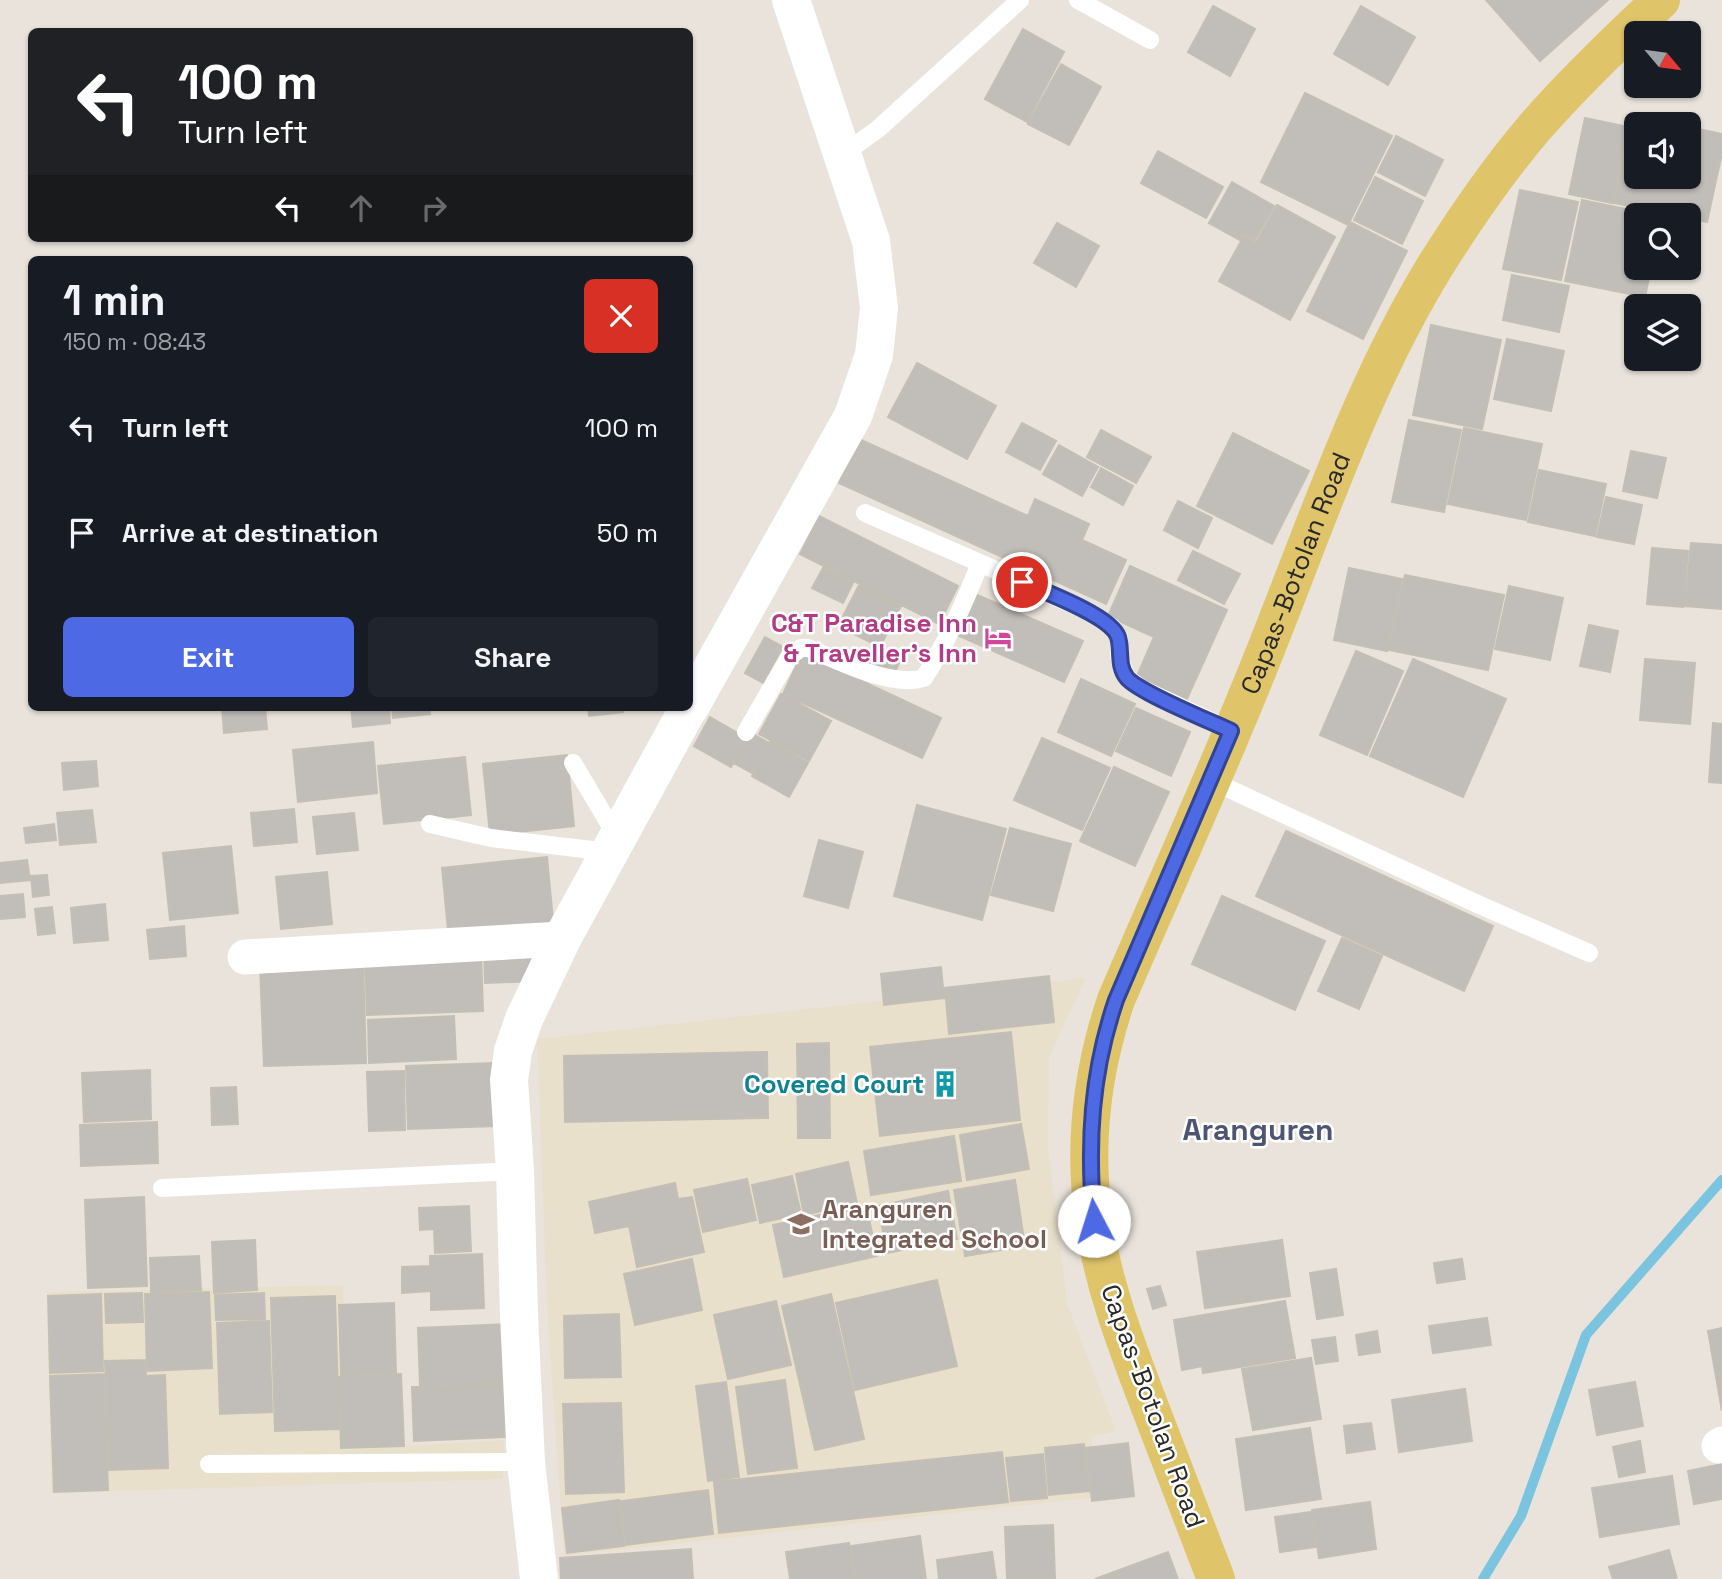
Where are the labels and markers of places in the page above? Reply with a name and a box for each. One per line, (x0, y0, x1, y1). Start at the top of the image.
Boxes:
pin (992, 552, 1052, 612)
place label: C&T Paradise Inn & Traveller's Inn (771, 606, 977, 670)
hotel icon: C&T Paradise Inn & Traveller's Inn (983, 623, 1013, 653)
place label: Covered Court (744, 1067, 924, 1101)
building icon: Covered Court (930, 1069, 960, 1099)
place label: Aranguren Integrated School (822, 1192, 1047, 1256)
school or university icon: Aranguren Integrated School (786, 1209, 816, 1239)

